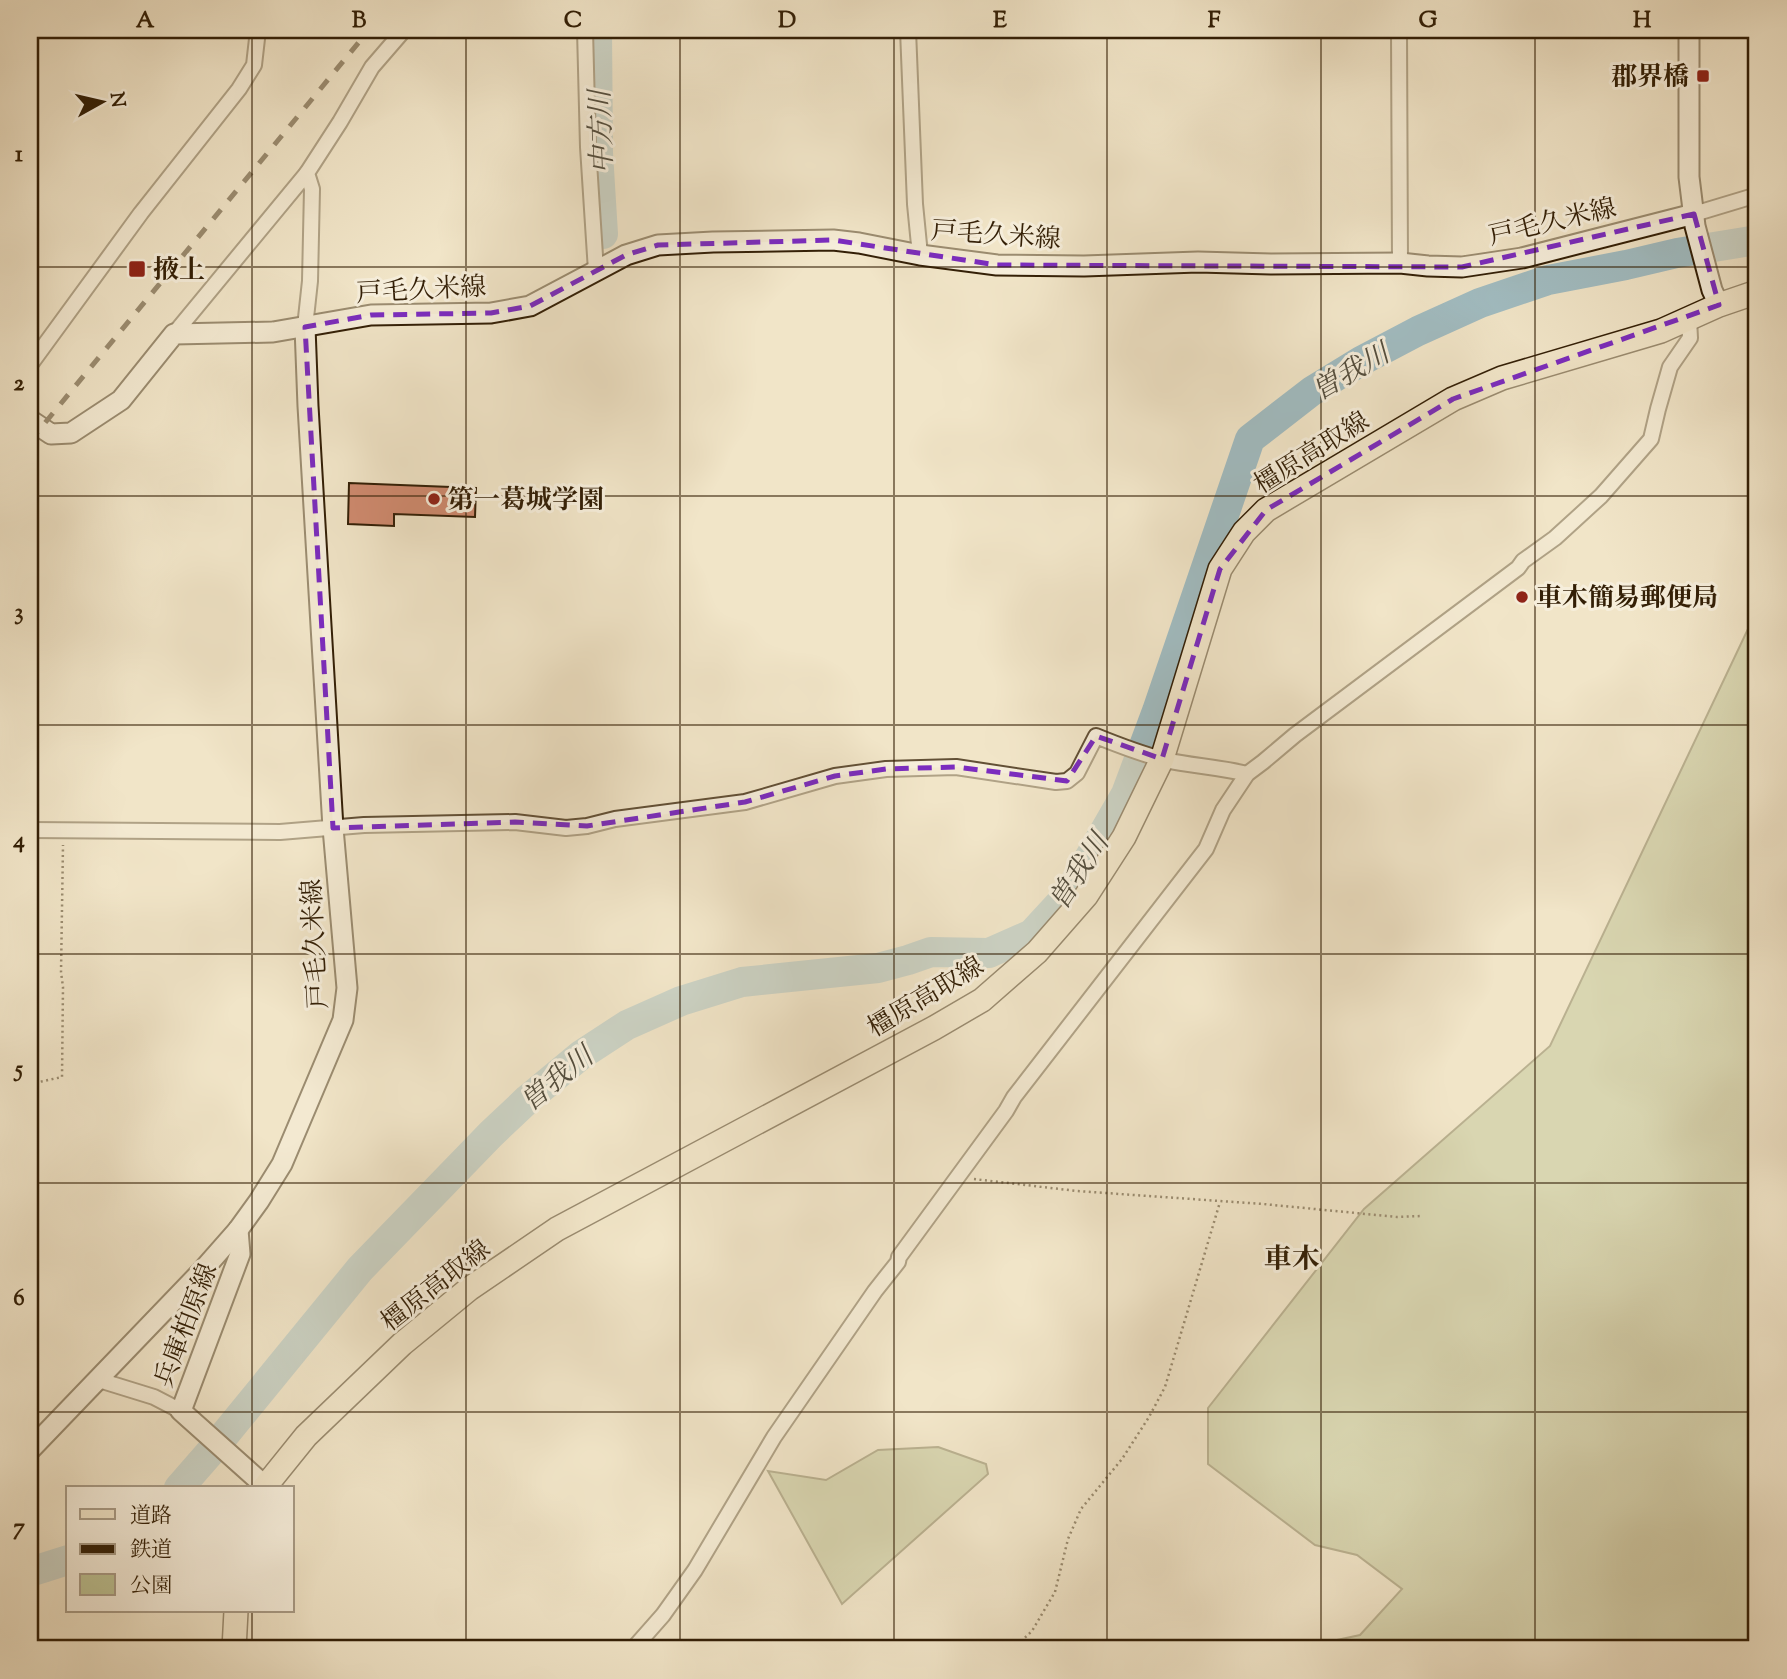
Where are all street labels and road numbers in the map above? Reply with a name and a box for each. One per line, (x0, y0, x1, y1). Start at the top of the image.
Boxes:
street label: 戸毛久米線 (1485, 191, 1620, 256)
street label: 戸毛久米線 (930, 214, 1062, 259)
street label: 戸毛久米線 (355, 270, 487, 313)
street label: 橿原高取線 (1247, 404, 1377, 504)
street label: 戸毛久米線 (295, 878, 338, 1010)
street label: 橿原高取線 (861, 949, 992, 1047)
street label: 橿原高取線 (374, 1232, 499, 1342)
street label: 兵庫柏原線 (147, 1259, 228, 1393)

